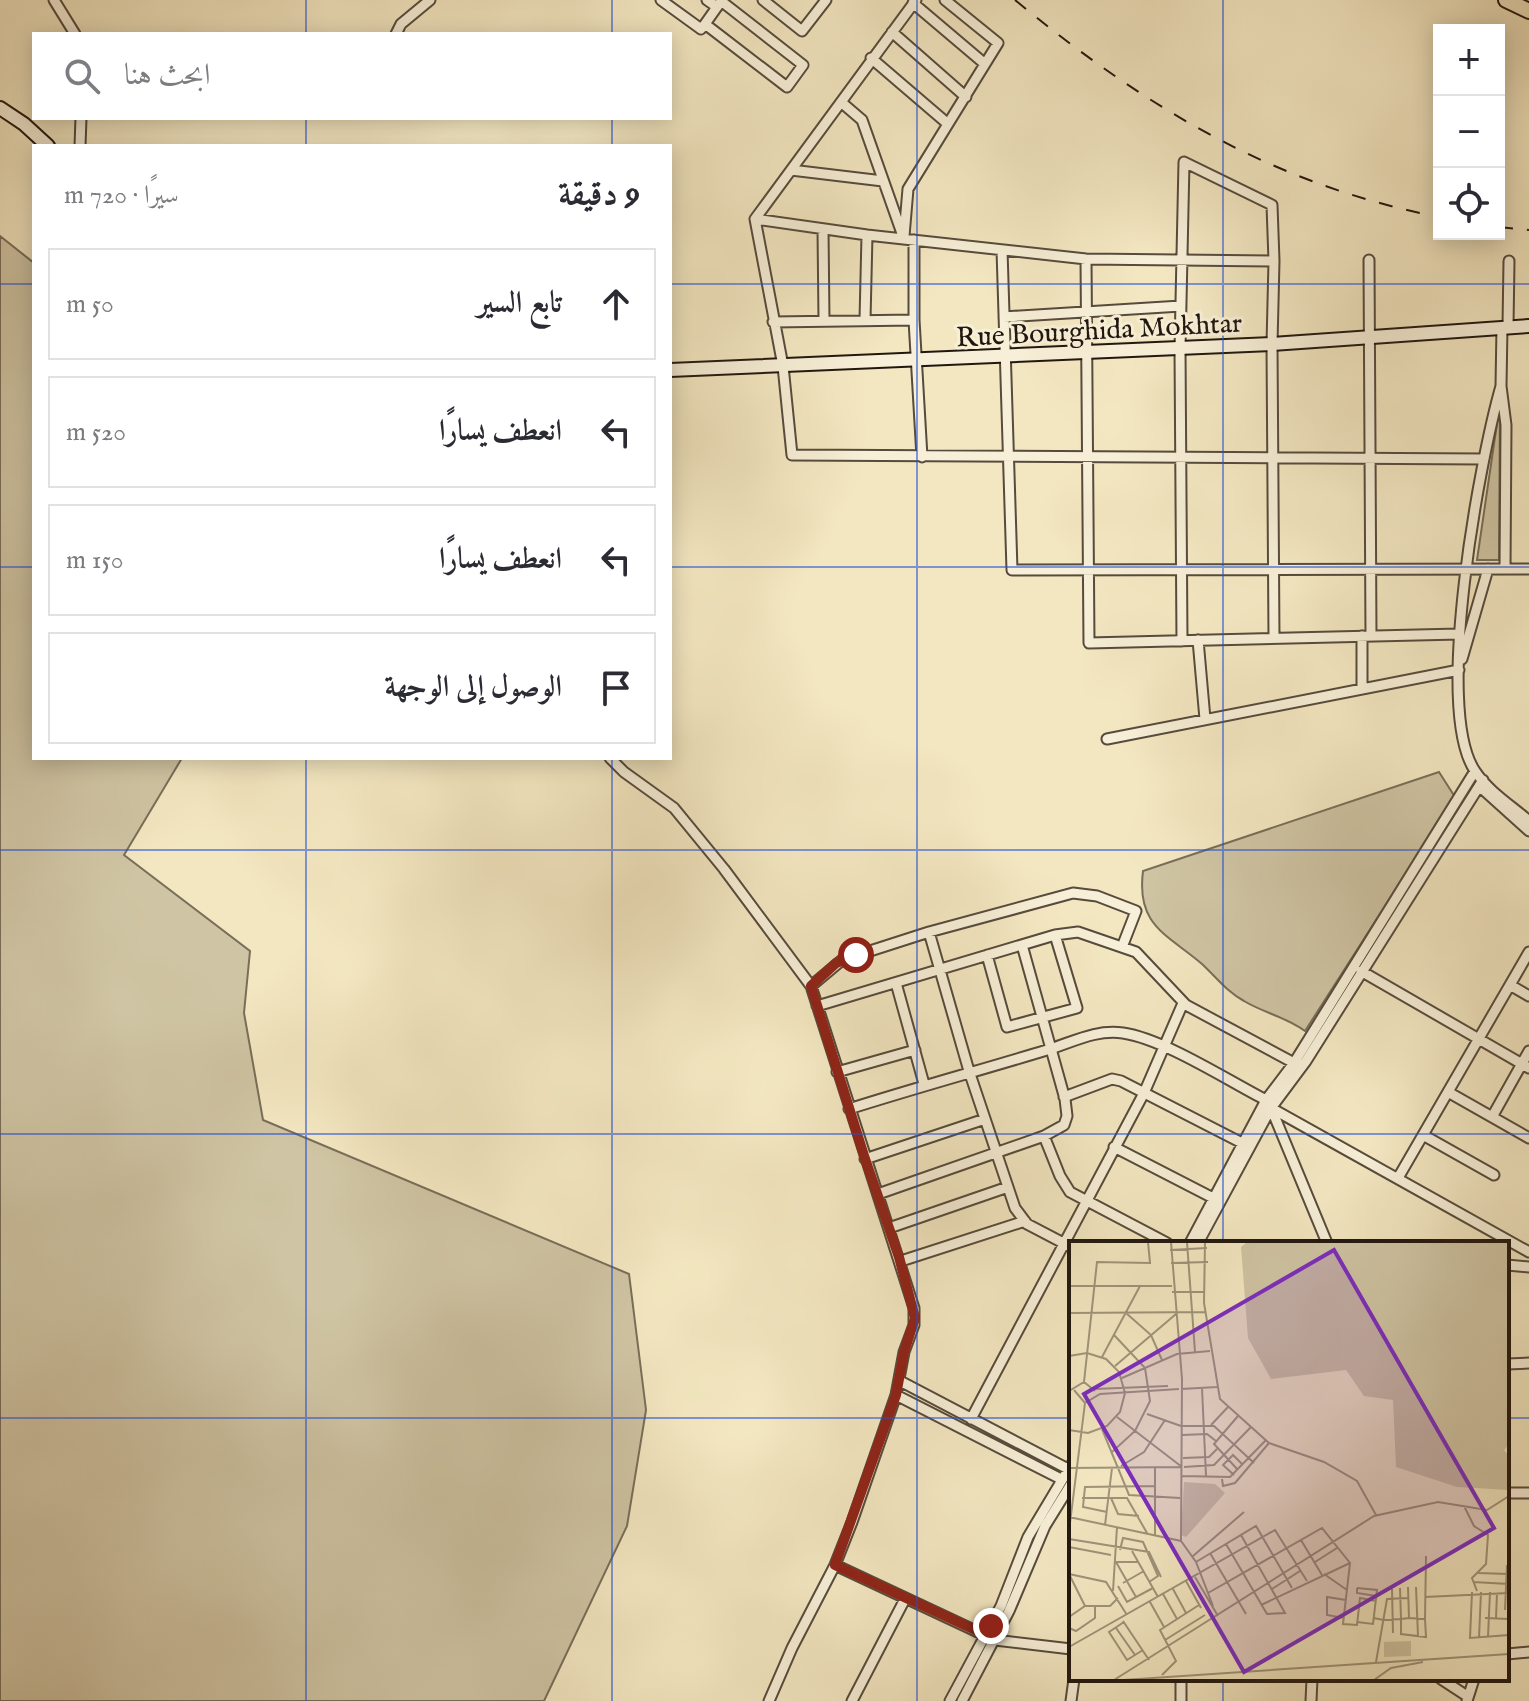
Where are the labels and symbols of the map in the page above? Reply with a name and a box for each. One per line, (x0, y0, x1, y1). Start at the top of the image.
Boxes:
street label: Rue Bourghida Mokhtar (955, 307, 1243, 356)
route start (838, 937, 874, 973)
inset map (1069, 1241, 1509, 1681)
route end (973, 1608, 1009, 1644)

